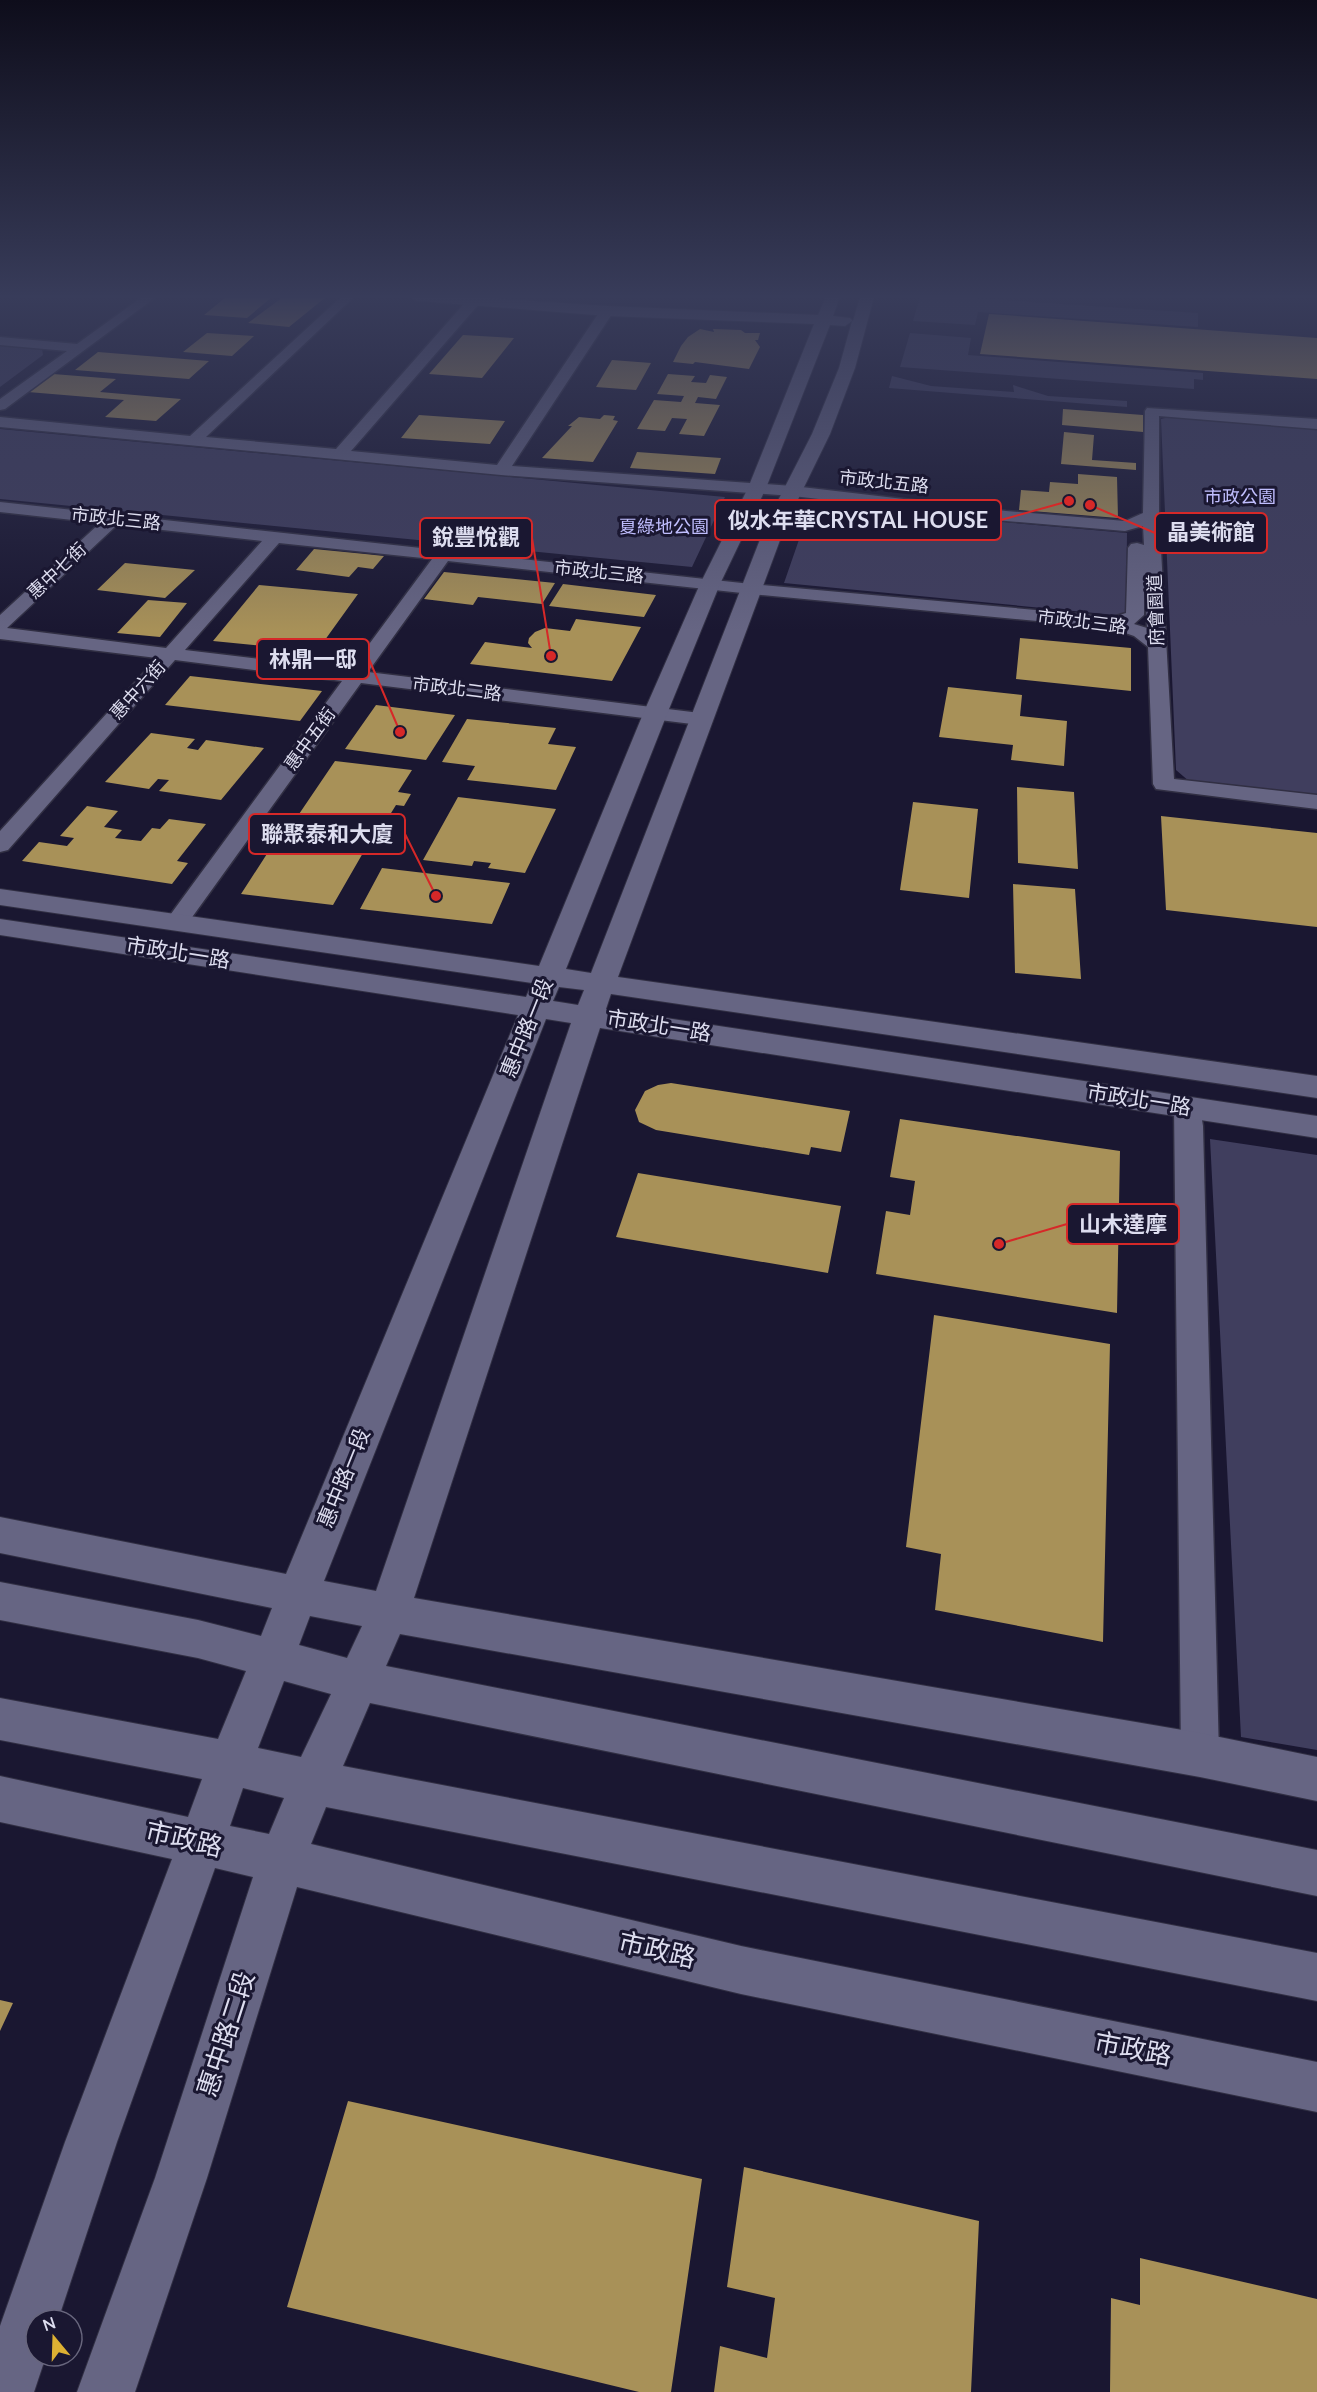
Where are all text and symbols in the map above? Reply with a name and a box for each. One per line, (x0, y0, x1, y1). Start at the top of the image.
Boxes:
street label: 市政北五路 (838, 465, 930, 497)
park label: 市政公園 (1204, 485, 1276, 507)
callout: 似水年華CRYSTAL HOUSE (715, 500, 1001, 540)
street label: 市政北三路 (70, 502, 162, 534)
text: 似水年華CRYSTAL HOUSE (728, 506, 988, 533)
callout: 晶美術館 (1155, 513, 1267, 553)
park label: 夏綠地公園 (619, 515, 709, 537)
callout: 銳豐悅觀 (420, 518, 532, 558)
text: 晶美術館 (1167, 518, 1255, 545)
text: 銳豐悅觀 (432, 523, 520, 550)
street label: 惠中七街 (22, 538, 90, 603)
street label: 市政北三路 (553, 555, 645, 587)
street label: 府會園道 (1143, 574, 1167, 646)
street label: 市政北三路 (1036, 605, 1128, 637)
callout: 林鼎一邸 (257, 639, 369, 679)
text: 林鼎一邸 (269, 645, 357, 672)
street label: 惠中六街 (105, 655, 170, 723)
street label: 市政北二路 (411, 672, 503, 704)
street label: 惠中五街 (279, 703, 339, 774)
callout: 聯聚泰和大廈 (249, 814, 405, 854)
text: 聯聚泰和大廈 (261, 820, 393, 847)
street label: 市政北一路 (124, 931, 232, 972)
street label: 惠中路一段 (494, 974, 557, 1081)
street label: 市政北一路 (605, 1004, 713, 1045)
street label: 市政北一路 (1085, 1078, 1193, 1119)
callout: 山木達摩 (1067, 1204, 1179, 1244)
text: 山木達摩 (1079, 1210, 1167, 1237)
street label: 惠中路一段 (311, 1424, 374, 1531)
street label: 市政路 (143, 1814, 226, 1862)
street label: 市政路 (616, 1925, 699, 1973)
street label: 惠中路二段 (190, 1967, 260, 2100)
street label: 市政路 (1092, 2025, 1175, 2071)
north arrow (24, 2308, 84, 2368)
text: N (40, 2312, 58, 2334)

